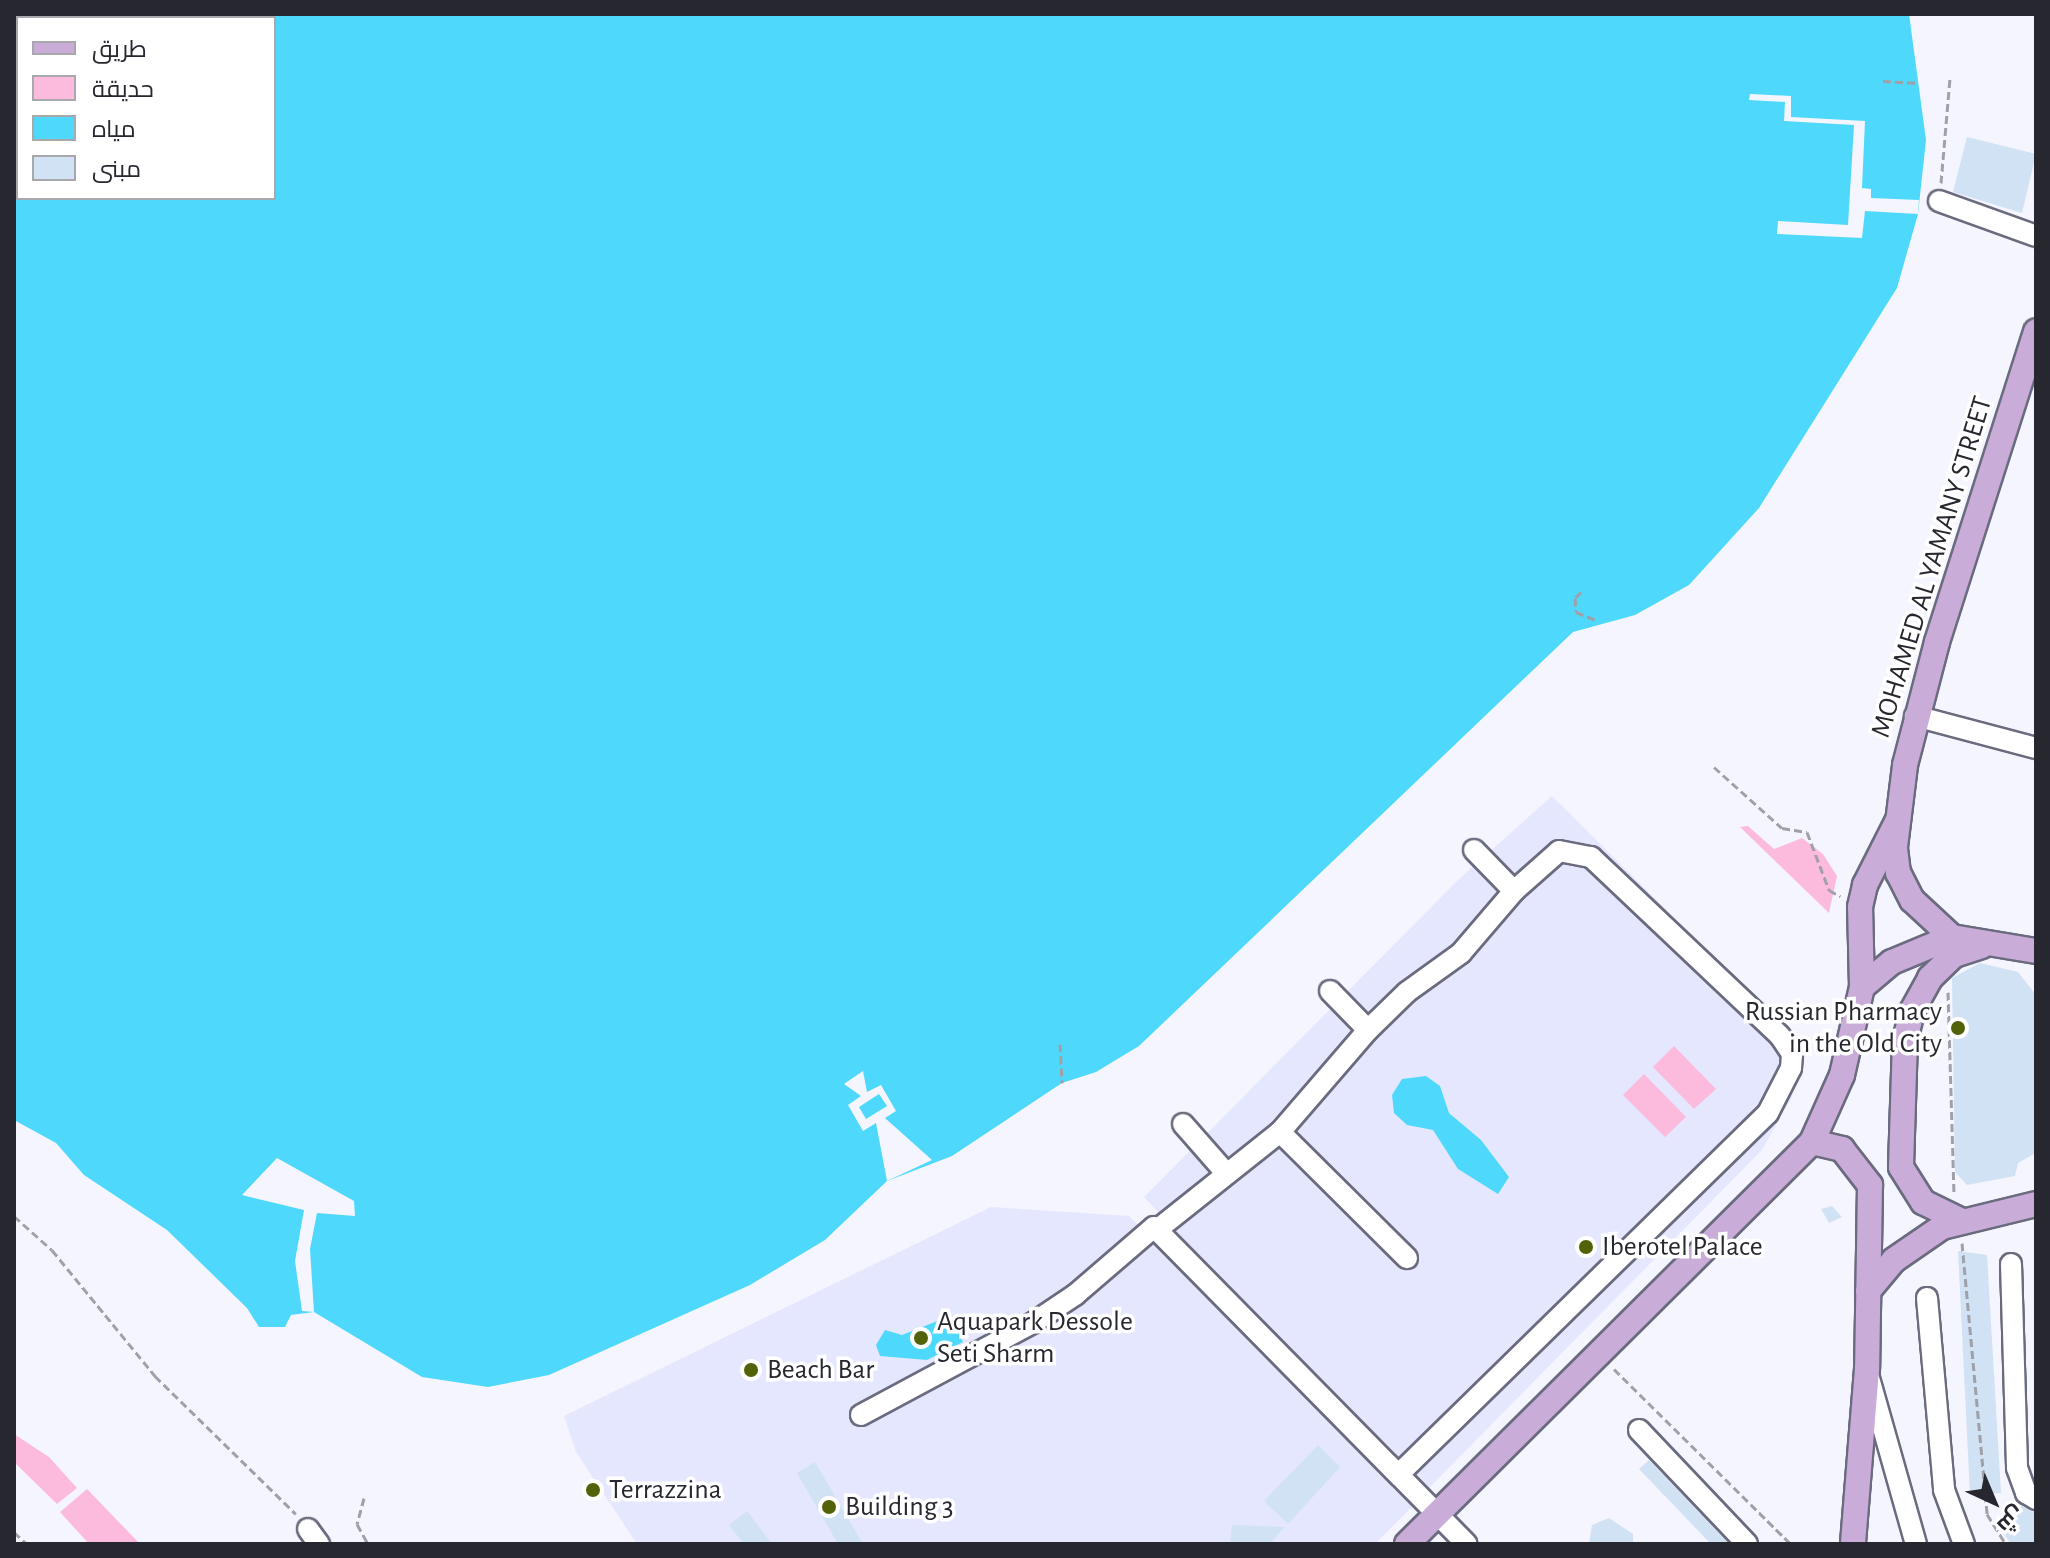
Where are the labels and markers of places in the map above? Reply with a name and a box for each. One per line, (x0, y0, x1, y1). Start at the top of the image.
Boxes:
place label: Russian Pharmacy in the Old City (1745, 995, 1942, 1061)
marker: Russian Pharmacy in the Old City (1949, 1019, 1967, 1037)
place label: Iberotel Palace (1602, 1230, 1763, 1264)
marker: Iberotel Palace (1577, 1238, 1595, 1256)
place label: Aquapark Dessole Seti Sharm (937, 1305, 1133, 1371)
marker: Aquapark Dessole Seti Sharm (912, 1329, 930, 1347)
place label: Beach Bar (767, 1353, 874, 1387)
marker: Beach Bar (742, 1361, 760, 1379)
place label: Terrazzina (609, 1473, 722, 1507)
marker: Terrazzina (584, 1481, 602, 1499)
place label: Building 3 (845, 1490, 954, 1524)
marker: Building 3 (820, 1498, 838, 1516)

